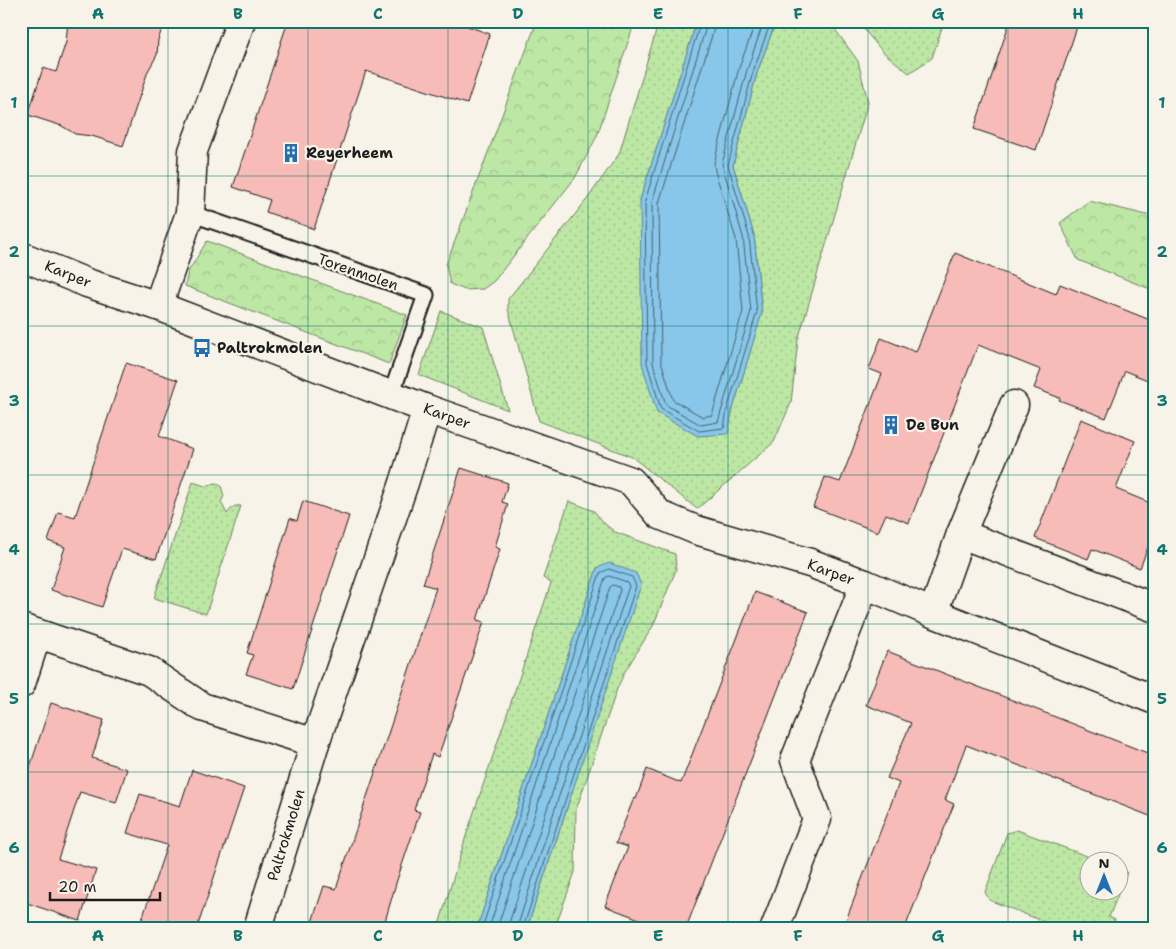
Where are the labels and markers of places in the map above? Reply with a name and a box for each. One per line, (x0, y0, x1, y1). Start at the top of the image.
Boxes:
building icon: Reyerheem (280, 142, 302, 164)
place label: Reyerheem (306, 143, 393, 163)
bus stop icon: Paltrokmolen (191, 337, 213, 359)
place label: Paltrokmolen (217, 338, 323, 358)
building icon: De Bun (880, 414, 902, 436)
place label: De Bun (906, 415, 959, 435)

